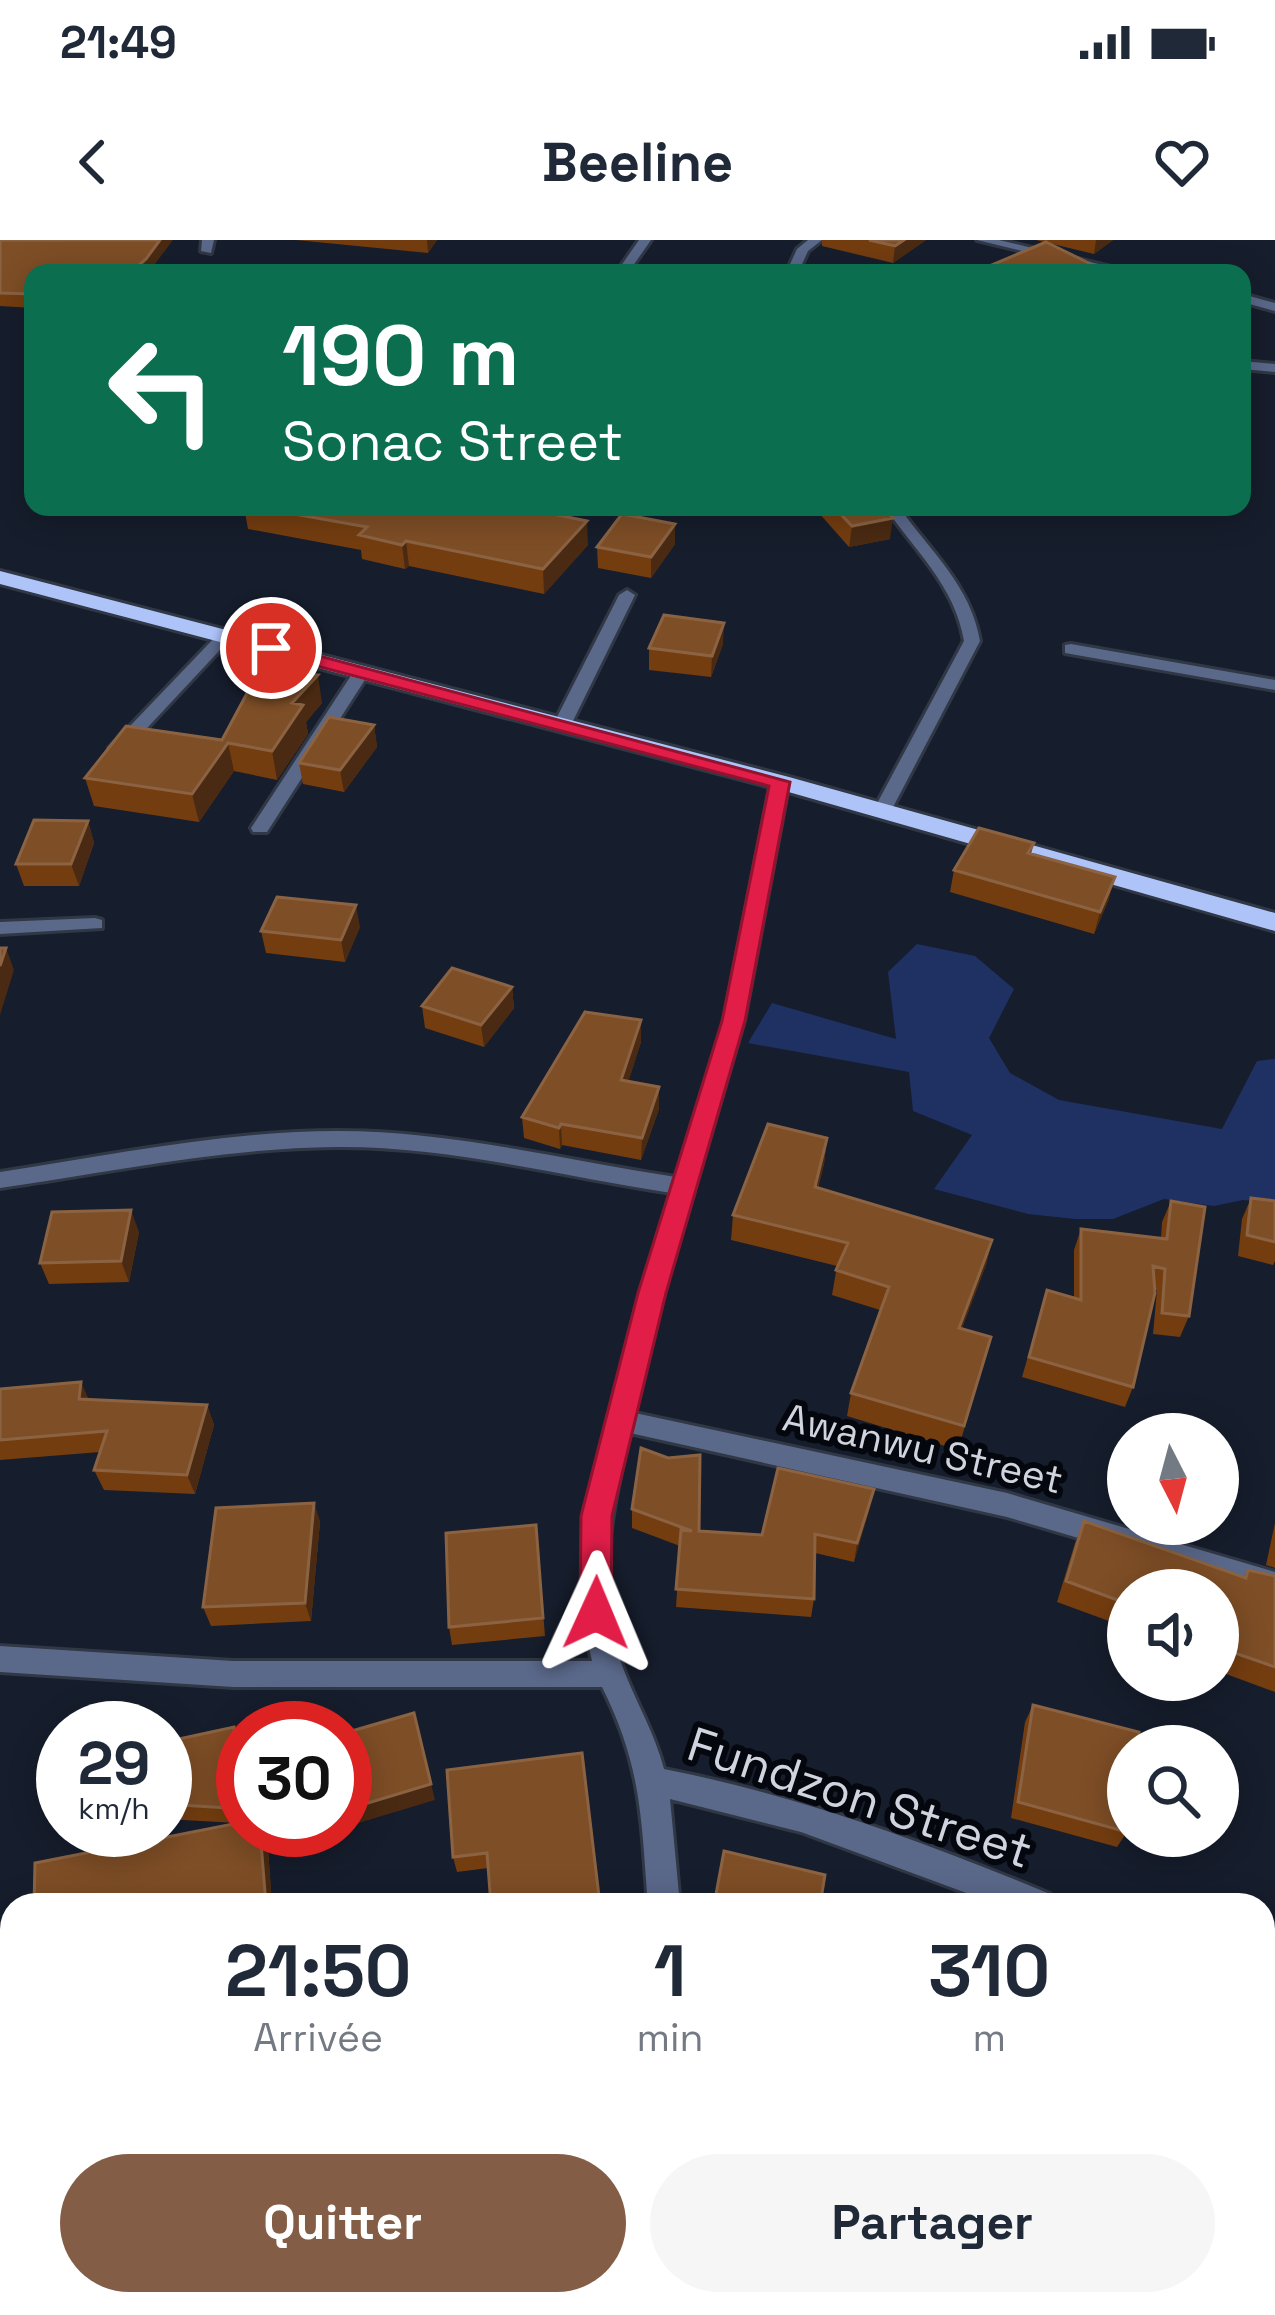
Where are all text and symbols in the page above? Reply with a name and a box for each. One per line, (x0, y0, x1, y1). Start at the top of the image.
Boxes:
text: 21:49 (60, 14, 177, 71)
text: Beeline (542, 128, 733, 197)
icon: back (60, 129, 126, 195)
icon: heart (1149, 129, 1215, 195)
text: 190 m (282, 302, 519, 410)
icon: left (84, 312, 240, 468)
text: Sonac Street (282, 407, 623, 476)
pin (220, 597, 322, 699)
icon: arrive (238, 615, 304, 681)
street label: Awanwu Street (778, 1392, 1068, 1504)
north arrow (1107, 1413, 1239, 1545)
map controls (1107, 1413, 1239, 1857)
position arrow (533, 1550, 659, 1676)
button: sound (1107, 1569, 1239, 1701)
speed limit sign: 30 (216, 1701, 372, 1857)
street label: Fundzon Street (680, 1713, 1039, 1882)
text: 29 (78, 1725, 150, 1802)
button: search (1107, 1725, 1239, 1857)
text: km/h (78, 1789, 150, 1828)
text: 21:50 (225, 1925, 412, 2017)
text: 1 (654, 1925, 686, 2017)
text: 310 (928, 1925, 1050, 2017)
text: Arrivée (253, 2013, 383, 2062)
text: min (636, 2013, 703, 2062)
text: m (972, 2013, 1006, 2062)
button: Quitter (60, 2154, 626, 2292)
button: Partager (650, 2154, 1215, 2292)

